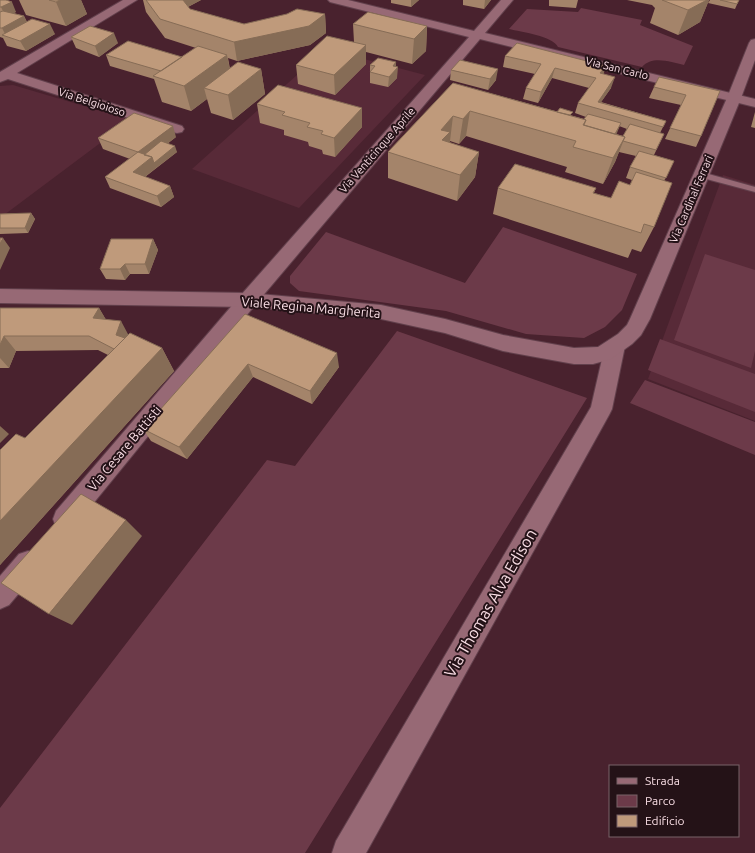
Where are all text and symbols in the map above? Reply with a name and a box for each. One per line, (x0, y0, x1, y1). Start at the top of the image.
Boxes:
street label: Via San Carlo (584, 54, 650, 82)
street label: Via Belgioioso (57, 85, 127, 119)
street label: Via Venticinque Aprile (337, 105, 417, 195)
street label: Via Cardinal Ferrari (667, 153, 715, 245)
street label: Viale Regina Margherita (241, 294, 381, 320)
street label: Via Cesare Battisti (84, 403, 164, 493)
street label: Via Thomas Alva Edison (440, 526, 540, 680)
legend (609, 765, 739, 837)
text: Strada (645, 774, 680, 787)
text: Parco (645, 794, 675, 807)
text: Edificio (645, 814, 685, 827)

